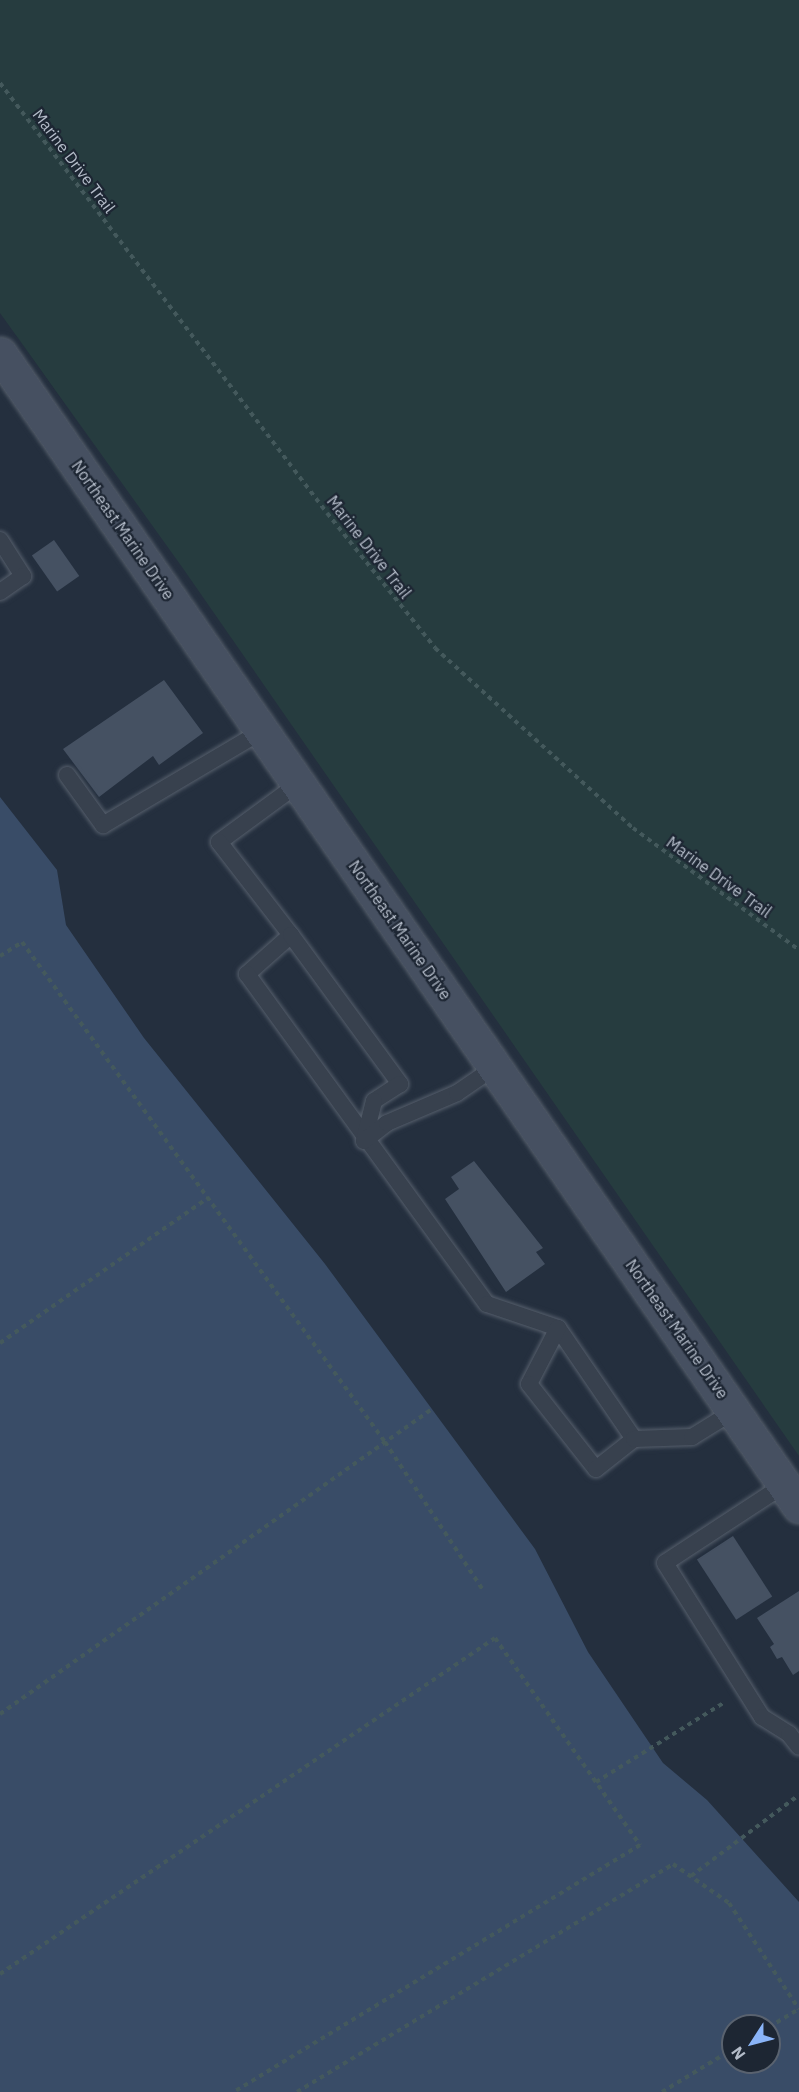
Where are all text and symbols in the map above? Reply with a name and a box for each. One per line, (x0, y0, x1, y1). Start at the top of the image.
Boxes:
street label: Marine Drive Trail (29, 105, 119, 217)
street label: Northeast Marine Drive (68, 457, 178, 603)
street label: Marine Drive Trail (323, 492, 415, 602)
street label: Marine Drive Trail (663, 832, 775, 922)
street label: Northeast Marine Drive (345, 857, 455, 1003)
street label: Northeast Marine Drive (622, 1256, 732, 1402)
north arrow (721, 2014, 781, 2074)
text: N (727, 2043, 750, 2064)

